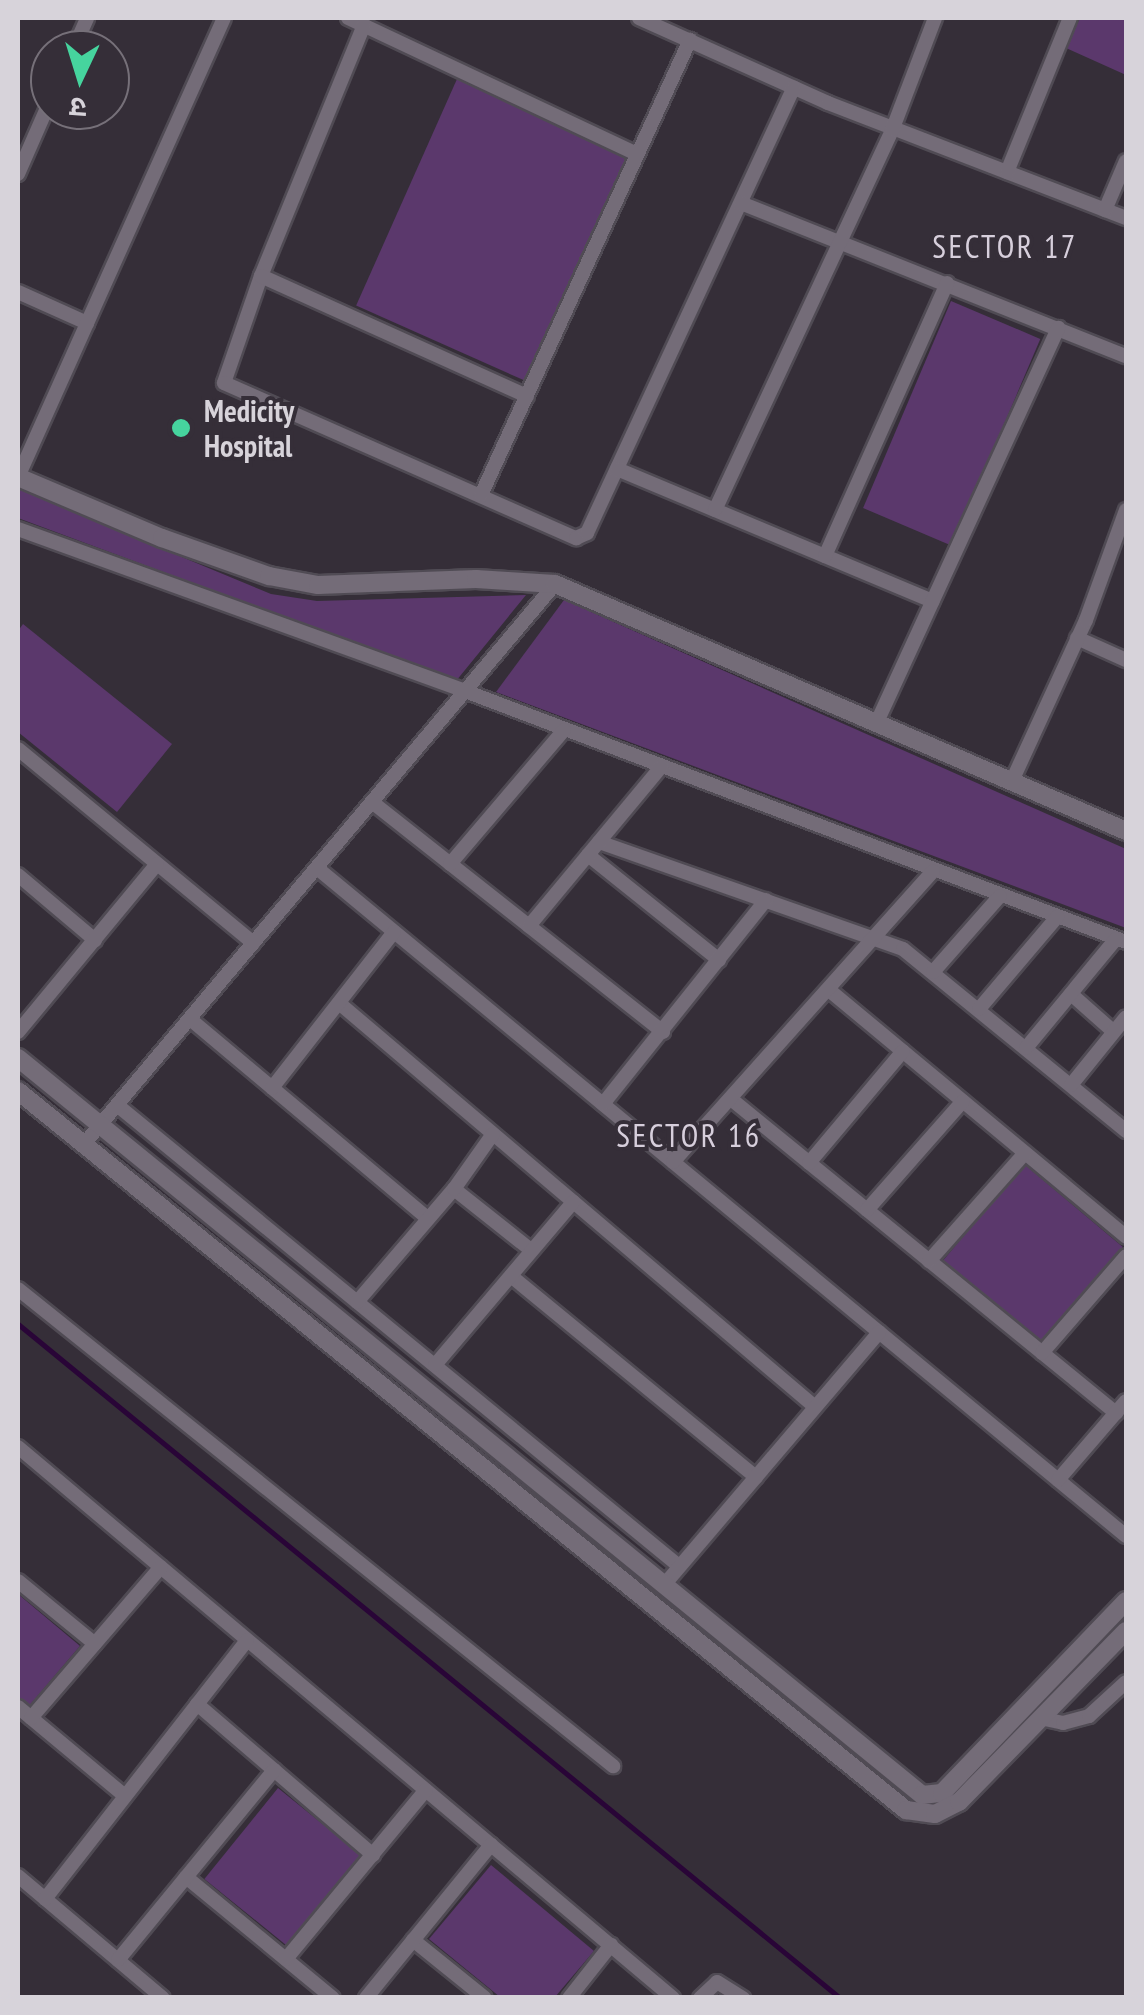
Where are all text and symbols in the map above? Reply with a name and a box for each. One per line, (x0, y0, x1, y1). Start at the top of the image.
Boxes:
north arrow (30, 30, 130, 130)
text: उ (69, 89, 87, 127)
district label: SECTOR 17 (932, 227, 1078, 265)
place label: Medicity Hospital (204, 393, 294, 464)
marker: Medicity Hospital (168, 415, 194, 441)
district label: SECTOR 16 (616, 1116, 762, 1154)

